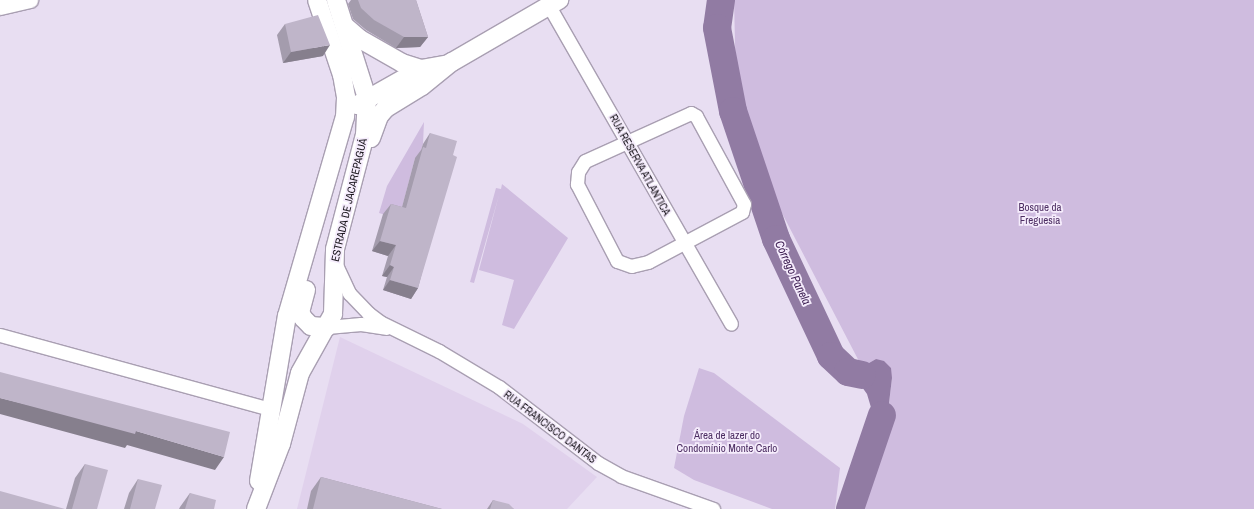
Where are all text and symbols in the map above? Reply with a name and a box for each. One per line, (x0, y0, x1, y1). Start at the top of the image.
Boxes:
street label: RUA RESERVA ATLANTICA (606, 111, 674, 219)
street label: ESTRADA DE JACAREPAGUÁ (328, 137, 370, 263)
park label: Bosque da Freguesia (1018, 201, 1062, 227)
water label: Córrego Panela (771, 239, 813, 307)
street label: RUA FRANCISCO DANTAS (501, 388, 599, 466)
park label: Área de lazer do Condomínio Monte Carlo (677, 429, 777, 455)

